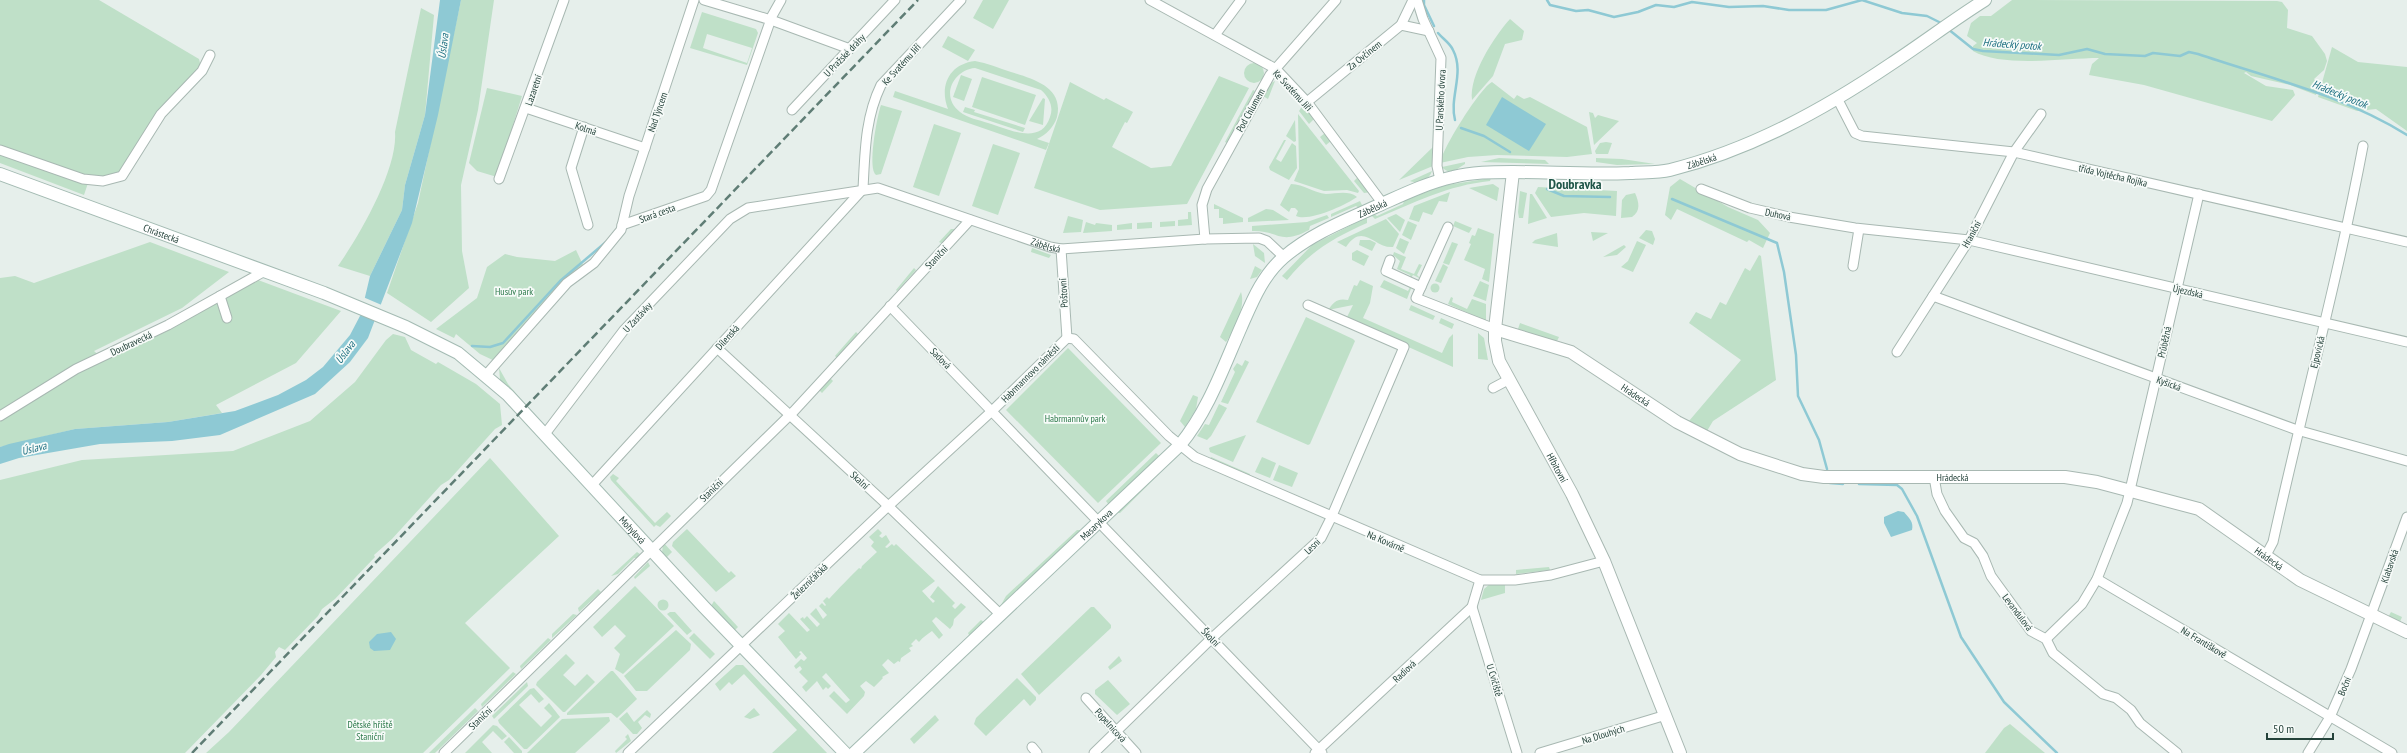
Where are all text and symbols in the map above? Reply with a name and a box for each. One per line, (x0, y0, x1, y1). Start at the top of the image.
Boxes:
street label: U Pražské dráhy (821, 31, 868, 79)
water label: Úslava (434, 32, 452, 59)
water label: Hrádecký potok (1982, 35, 2043, 53)
street label: Za Ovčínem (1345, 38, 1384, 73)
street label: Ke Svatému Jiří (879, 40, 924, 88)
street label: Ke Svatému Jiří (1270, 67, 1316, 114)
street label: U Panského dvora (1432, 69, 1449, 131)
street label: Lazaretní (522, 72, 545, 107)
water label: Hrádecký potok (2310, 77, 2371, 112)
street label: Pod Chlumem (1233, 86, 1268, 134)
street label: Nad Týncem (645, 90, 670, 134)
street label: Kolmá (573, 119, 598, 138)
street label: Zábělská (1685, 150, 1718, 172)
street label: třída Vojtěcha Rojíka (2077, 161, 2149, 190)
district label: Doubravka (1548, 175, 1602, 193)
street label: Zábělská (1356, 197, 1389, 221)
street label: Stará cesta (637, 201, 677, 226)
street label: Duhová (1764, 205, 1792, 224)
street label: Hraniční (1959, 218, 1985, 250)
street label: Chrástecká (142, 221, 181, 246)
street label: Zábělská (1029, 235, 1062, 256)
street label: Staniční (922, 242, 951, 272)
street label: Poštovní (1056, 277, 1071, 308)
street label: Újezdská (2172, 282, 2204, 301)
park label: Husův park (495, 285, 533, 298)
street label: U Zastávky (620, 299, 655, 335)
street label: Dílenská (713, 322, 742, 353)
street label: Průběžná (2155, 325, 2174, 359)
street label: Doubravecká (108, 328, 154, 359)
street label: Ejpovická (2307, 335, 2328, 369)
water label: Úslava (332, 337, 358, 366)
street label: Habrmannovo náměstí (998, 341, 1063, 405)
street label: Sadová (927, 345, 954, 372)
street label: Kyšická (2155, 373, 2183, 394)
street label: Hrádecká (1619, 381, 1652, 409)
park label: Habrmannův park (1045, 412, 1105, 425)
water label: Úslava (20, 438, 48, 458)
street label: Hřbitovní (1544, 451, 1571, 486)
street label: Skalní (848, 468, 872, 493)
street label: Hrádecká (1937, 471, 1969, 484)
street label: Staniční (697, 475, 726, 505)
street label: Masarykova (1077, 506, 1115, 543)
street label: Mohylová (616, 514, 648, 547)
street label: Na Kovárně (1365, 528, 1406, 555)
street label: Lesní (1301, 535, 1324, 557)
street label: Hrádecká (2252, 544, 2286, 573)
street label: Klabavská (2378, 548, 2401, 585)
street label: Železničářská (788, 561, 830, 602)
street label: Levandulová (1999, 591, 2036, 633)
street label: Na Františkově (2179, 624, 2229, 661)
street label: Školní (1199, 625, 1223, 650)
street label: Radiová (1390, 657, 1419, 685)
street label: U Cvičiště (1483, 662, 1506, 698)
street label: Boční (2335, 674, 2355, 698)
street label: Staniční (466, 703, 495, 733)
street label: Popelnicová (1092, 706, 1129, 745)
scale bar (2267, 715, 2333, 741)
park label: Dětské hřiště Staniční (347, 718, 393, 743)
text: 50 m (2273, 721, 2294, 736)
street label: Na Dlouhých (1580, 722, 1626, 747)

